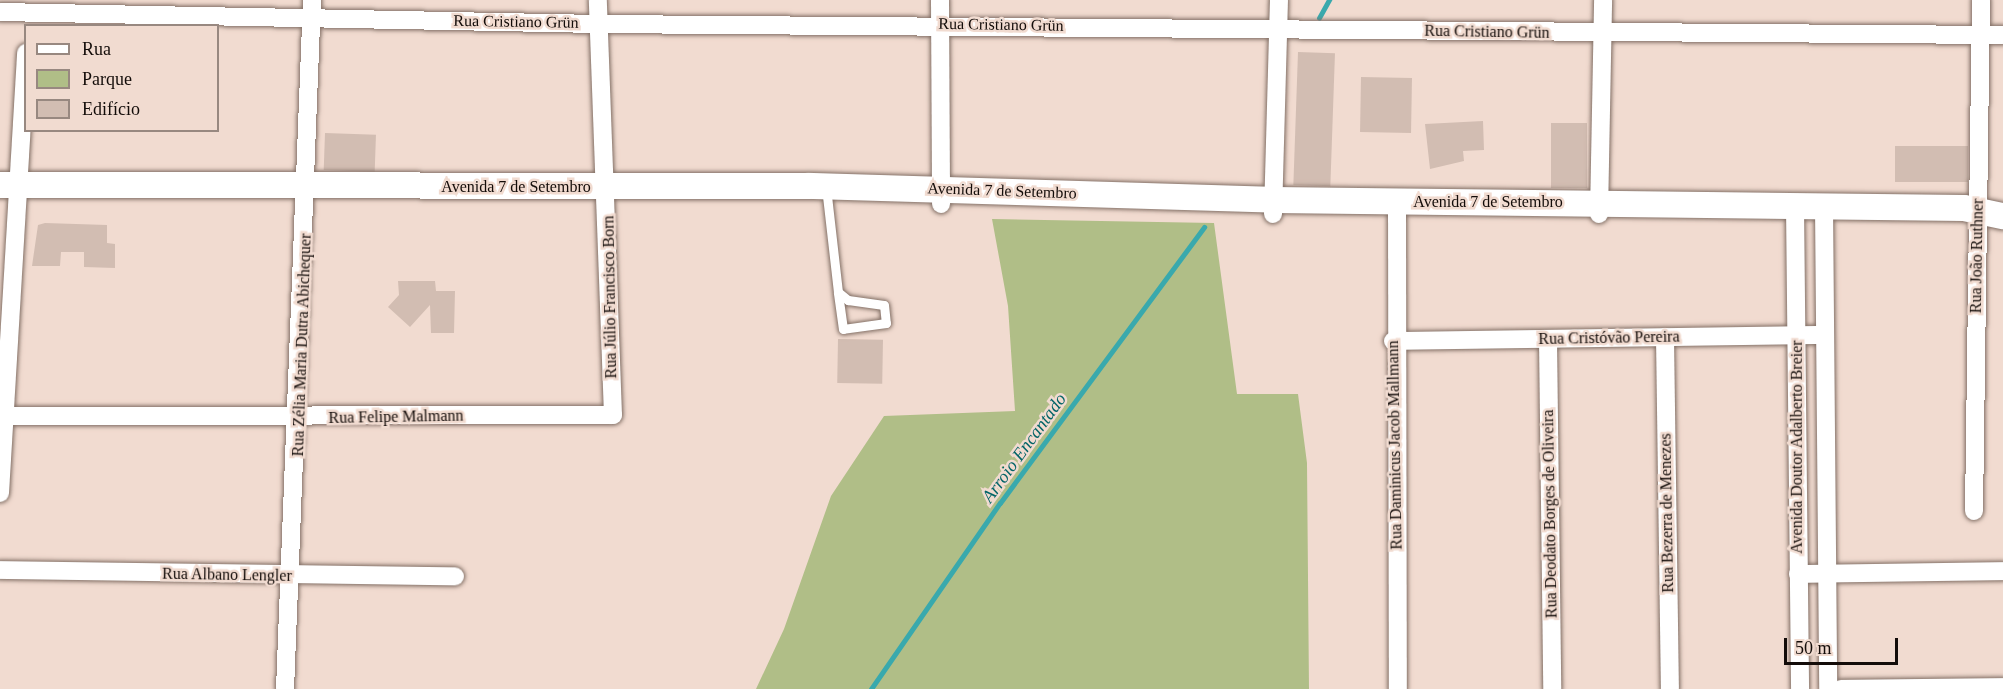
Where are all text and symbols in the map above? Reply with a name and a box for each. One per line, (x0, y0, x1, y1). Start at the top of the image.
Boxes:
street label: Rua Cristiano Grün (453, 11, 579, 33)
street label: Rua Cristiano Grün (938, 14, 1064, 36)
street label: Rua Cristiano Grün (1424, 21, 1550, 43)
legend (24, 24, 219, 132)
text: Rua (82, 39, 111, 59)
text: Parque (82, 69, 132, 89)
text: Edifício (82, 99, 140, 119)
street label: Avenida 7 de Setembro (441, 177, 591, 197)
street label: Avenida 7 de Setembro (927, 179, 1077, 203)
street label: Avenida 7 de Setembro (1413, 192, 1563, 212)
street label: Rua João Ruthner (1966, 199, 1988, 313)
street label: Rua Júlio Francisco Born (599, 215, 621, 379)
street label: Rua Zélia Maria Dutra Abichequer (288, 233, 316, 457)
street label: Rua Cristóvão Pereira (1538, 327, 1680, 349)
street label: Rua Daminicus Jacob Mallmann (1384, 340, 1406, 550)
street label: Avenida Doutor Adalberto Breier (1787, 340, 1807, 554)
water label: Arroio Encantado (977, 389, 1071, 507)
street label: Rua Felipe Malmann (328, 406, 464, 428)
street label: Rua Deodato Borges de Oliveira (1539, 410, 1561, 618)
street label: Rua Bezerra de Menezes (1656, 433, 1678, 593)
street label: Rua Albano Lengler (162, 564, 292, 586)
scale bar (1787, 626, 1901, 664)
text: 50 m (1795, 638, 1832, 658)

